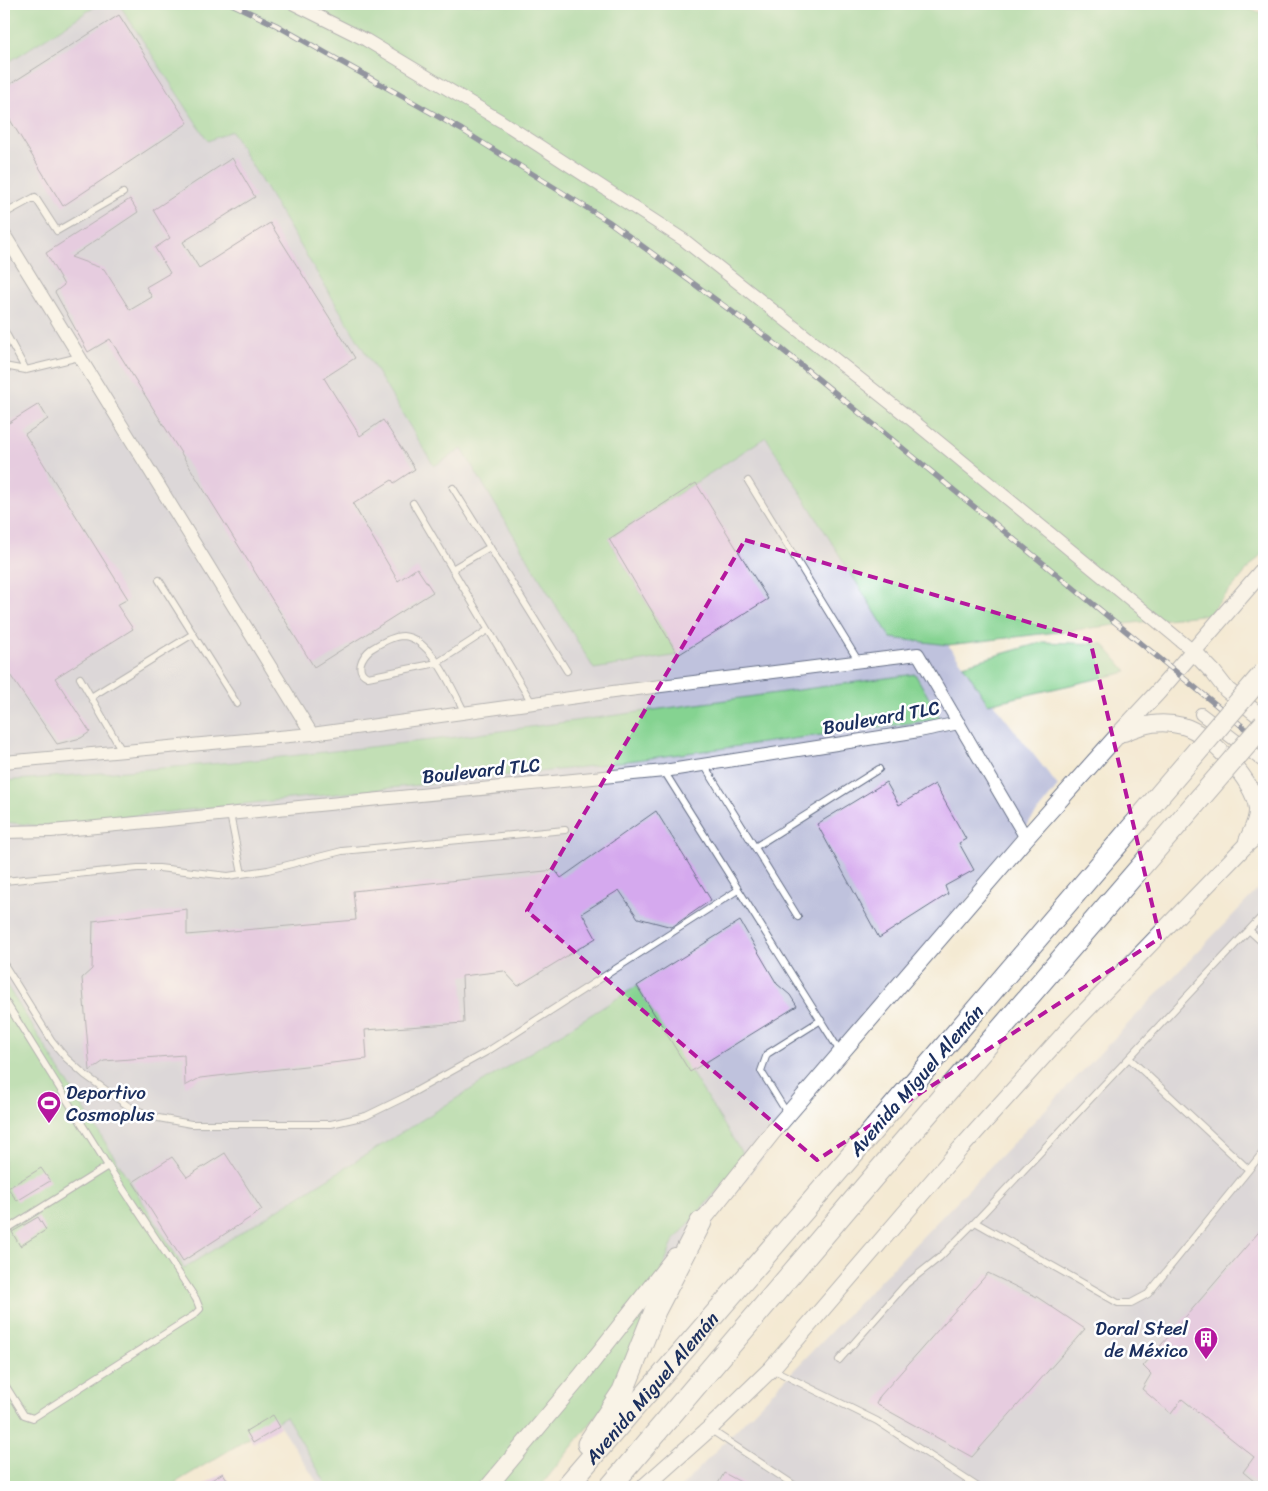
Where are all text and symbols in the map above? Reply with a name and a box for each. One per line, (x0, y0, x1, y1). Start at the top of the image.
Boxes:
street label: Boulevard TLC (820, 691, 943, 744)
street label: Boulevard TLC (421, 748, 542, 793)
street label: Avenida Miguel Alemán (840, 997, 992, 1165)
place label: Deportivo Cosmoplus (66, 1076, 155, 1131)
sports icon: Deportivo Cosmoplus (36, 1090, 62, 1124)
street label: Avenida Miguel Alemán (576, 1304, 727, 1473)
place label: Doral Steel de México (1095, 1312, 1189, 1367)
building icon: Doral Steel de México (1193, 1326, 1219, 1360)

